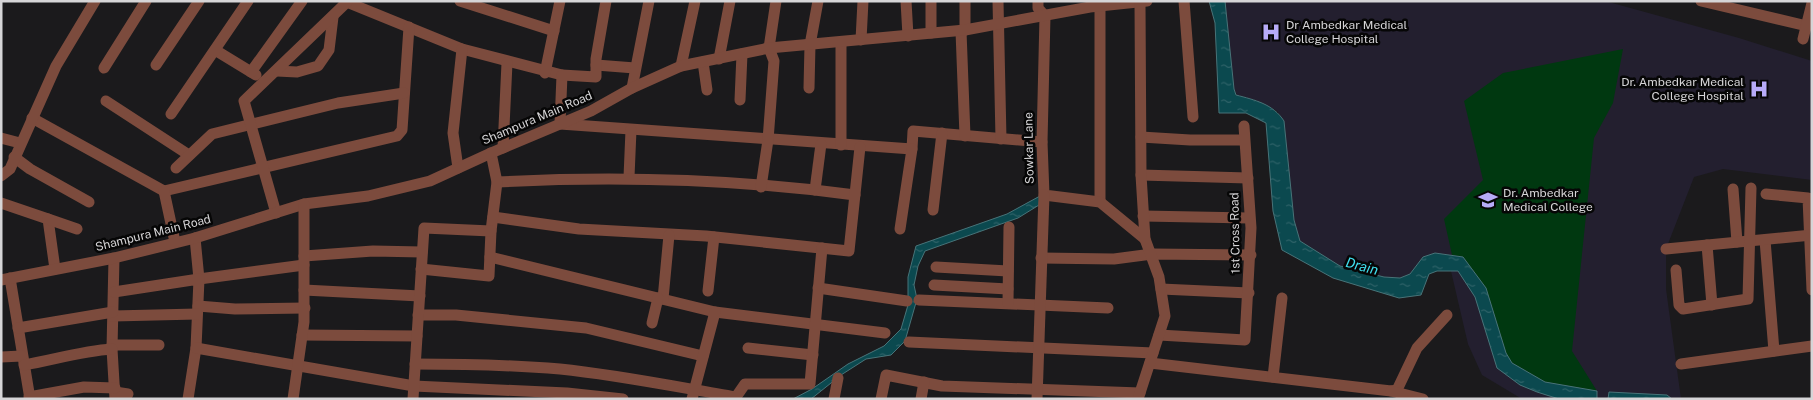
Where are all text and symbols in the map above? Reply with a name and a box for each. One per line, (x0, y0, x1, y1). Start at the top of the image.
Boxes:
place label: Dr Ambedkar Medical College Hospital (1286, 18, 1407, 46)
hospital icon: Dr Ambedkar Medical College Hospital (1260, 21, 1282, 43)
place label: Dr. Ambedkar Medical College Hospital (1621, 75, 1744, 103)
hospital icon: Dr. Ambedkar Medical College Hospital (1748, 78, 1770, 100)
street label: Shampura Main Road (480, 88, 594, 148)
street label: Sowkar Lane (1021, 112, 1037, 184)
place label: Dr. Ambedkar Medical College (1503, 186, 1593, 214)
school or university icon: Dr. Ambedkar Medical College (1477, 189, 1499, 211)
street label: 1st Cross Road (1227, 192, 1243, 274)
street label: Shampura Main Road (94, 212, 212, 254)
water label: Drain (1344, 254, 1380, 278)

